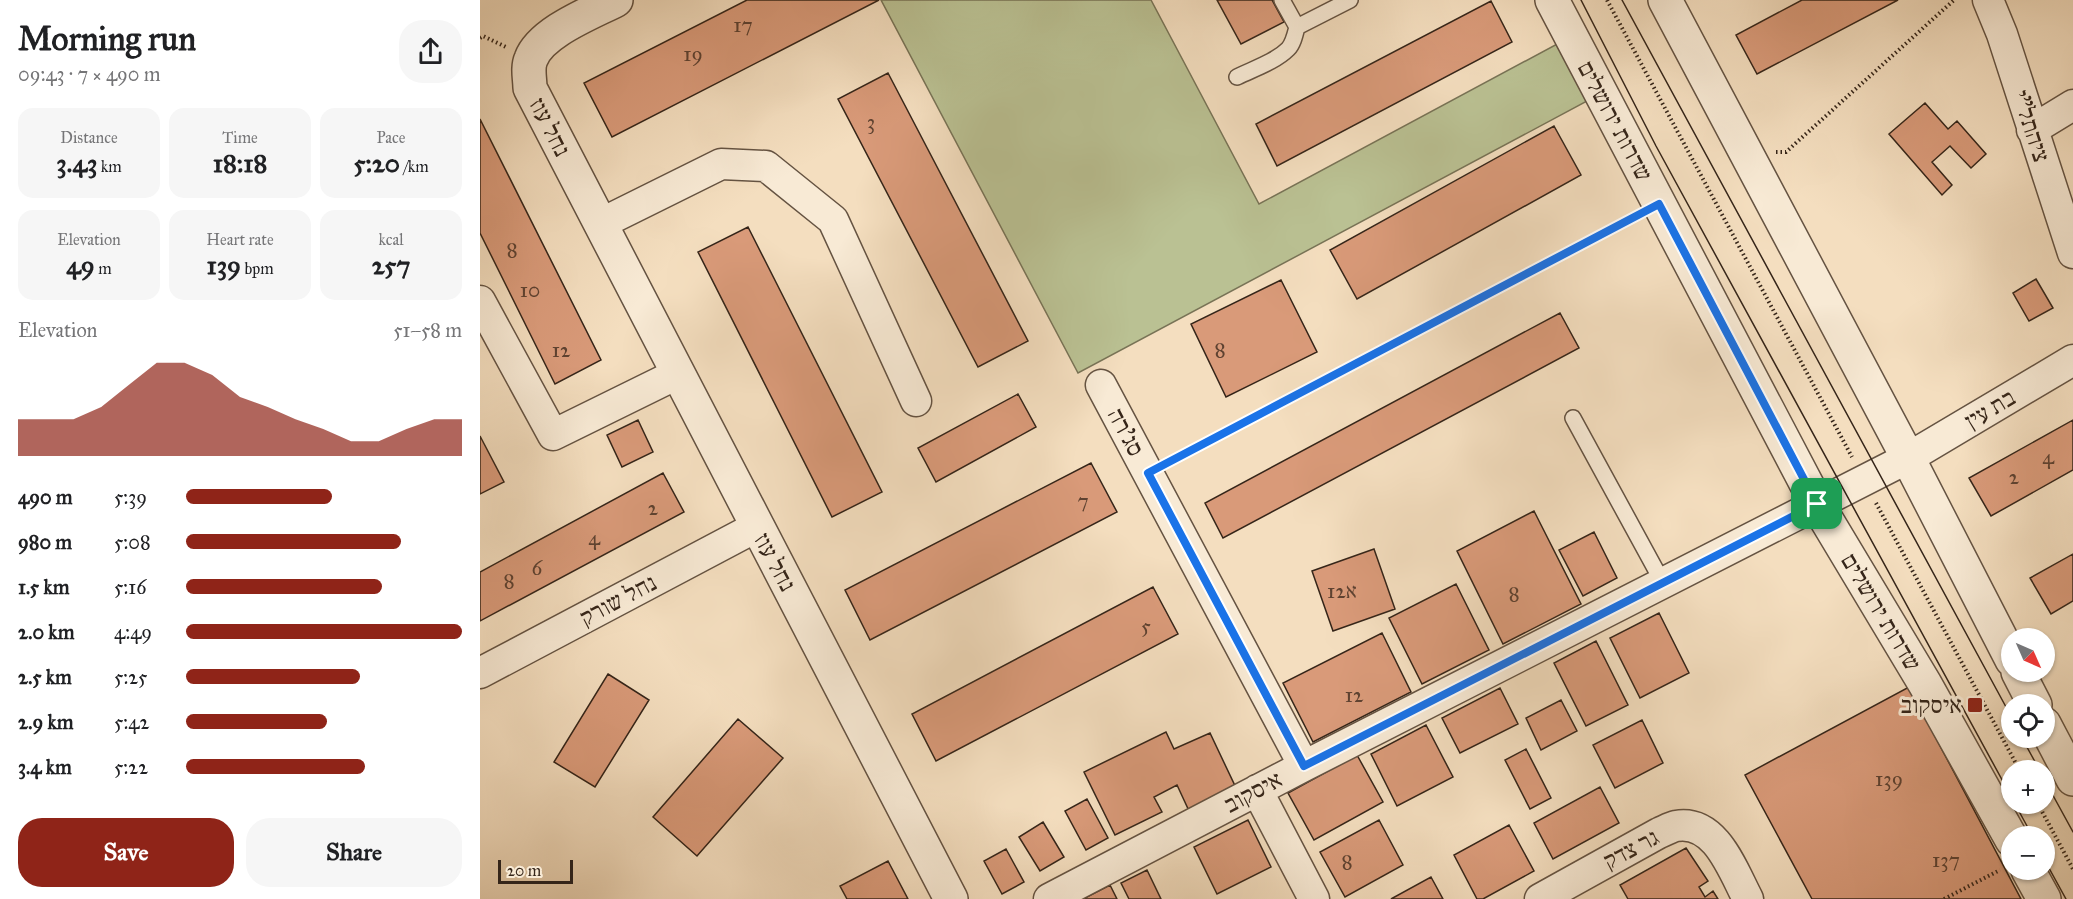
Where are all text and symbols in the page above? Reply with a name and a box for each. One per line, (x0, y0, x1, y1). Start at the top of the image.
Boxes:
house number: 17 (733, 12, 753, 38)
text: Morning run (18, 19, 196, 59)
button: share (399, 20, 462, 83)
house number: 19 (683, 41, 703, 67)
street label: שדרות ירושלים (1571, 56, 1659, 186)
text: 09:43 · 7 × 490 m (18, 62, 161, 86)
street label: ציהתל"י (2005, 86, 2057, 166)
street label: נחל עוז (523, 93, 577, 161)
house number: 3 (867, 109, 875, 135)
text: Distance (60, 128, 118, 147)
text: Time (222, 128, 258, 147)
text: Pace (376, 128, 406, 147)
text: 3.43 (56, 147, 97, 179)
text: 18:18 (213, 147, 267, 179)
text: 5:20 (353, 147, 400, 179)
text: km (97, 157, 122, 176)
text: /km (400, 157, 429, 176)
text: Elevation (57, 230, 121, 249)
text: Heart rate (206, 230, 274, 249)
text: kcal (378, 230, 404, 249)
house number: 8 (506, 237, 518, 263)
text: 49 (66, 249, 95, 281)
text: 139 (206, 249, 241, 281)
text: 257 (372, 249, 410, 281)
text: m (95, 259, 112, 278)
text: bpm (241, 259, 274, 278)
house number: 10 (520, 277, 540, 303)
text: Elevation (18, 318, 97, 342)
text: 51–58 m (393, 318, 462, 342)
house number: 12 (552, 337, 571, 363)
house number: 8 (1214, 337, 1226, 363)
street label: בת עין (1959, 382, 2021, 436)
street label: סג'רה (1101, 403, 1151, 461)
house number: 4 (2042, 444, 2055, 470)
house number: 2 (2009, 464, 2020, 490)
pin (1791, 478, 1842, 529)
text: 490 m (18, 485, 73, 509)
text: 5:39 (114, 485, 147, 509)
icon: arrive (1800, 487, 1833, 520)
house number: 7 (1077, 488, 1089, 514)
house number: 2 (648, 495, 659, 521)
house number: 4 (588, 525, 601, 551)
street label: נחל עוז (747, 528, 803, 596)
text: 980 m (18, 530, 72, 554)
text: 5:08 (114, 530, 151, 554)
street label: שדרות ירושלים (1834, 548, 1928, 676)
house number: 6 (532, 555, 544, 581)
street label: נחל שורק (574, 567, 662, 633)
house number: 8 (503, 568, 515, 594)
text: 1.5 km (18, 575, 69, 599)
text: 5:16 (114, 575, 146, 599)
house number: 12א (1327, 578, 1357, 604)
house number: 8 (1508, 581, 1520, 607)
house number: 5 (1141, 613, 1151, 639)
text: 2.0 km (18, 620, 74, 644)
text: 4:49 (114, 620, 152, 644)
north arrow (2001, 628, 2055, 682)
map controls (2001, 628, 2055, 880)
text: 2.5 km (18, 665, 72, 689)
text: 5:25 (114, 665, 147, 689)
house number: 12 (1345, 682, 1364, 708)
place label: איסקוב (1900, 690, 1962, 720)
button: locate (2001, 694, 2055, 748)
marker: איסקוב (1966, 696, 1984, 714)
text: 2.9 km (18, 710, 74, 734)
text: 5:42 (114, 710, 149, 734)
text: 3.4 km (18, 755, 72, 779)
text: 5:22 (114, 755, 148, 779)
button: + (2001, 760, 2055, 814)
street label: איסקוב (1219, 764, 1287, 820)
house number: 139 (1875, 766, 1903, 792)
button: Save (18, 818, 234, 887)
button: Share (246, 818, 462, 887)
street label: גר צדק (1598, 822, 1664, 876)
button: − (2001, 826, 2055, 880)
house number: 137 (1932, 847, 1960, 873)
house number: 8 (1341, 849, 1353, 875)
scale bar (498, 857, 573, 884)
text: 20 m (507, 861, 541, 880)

